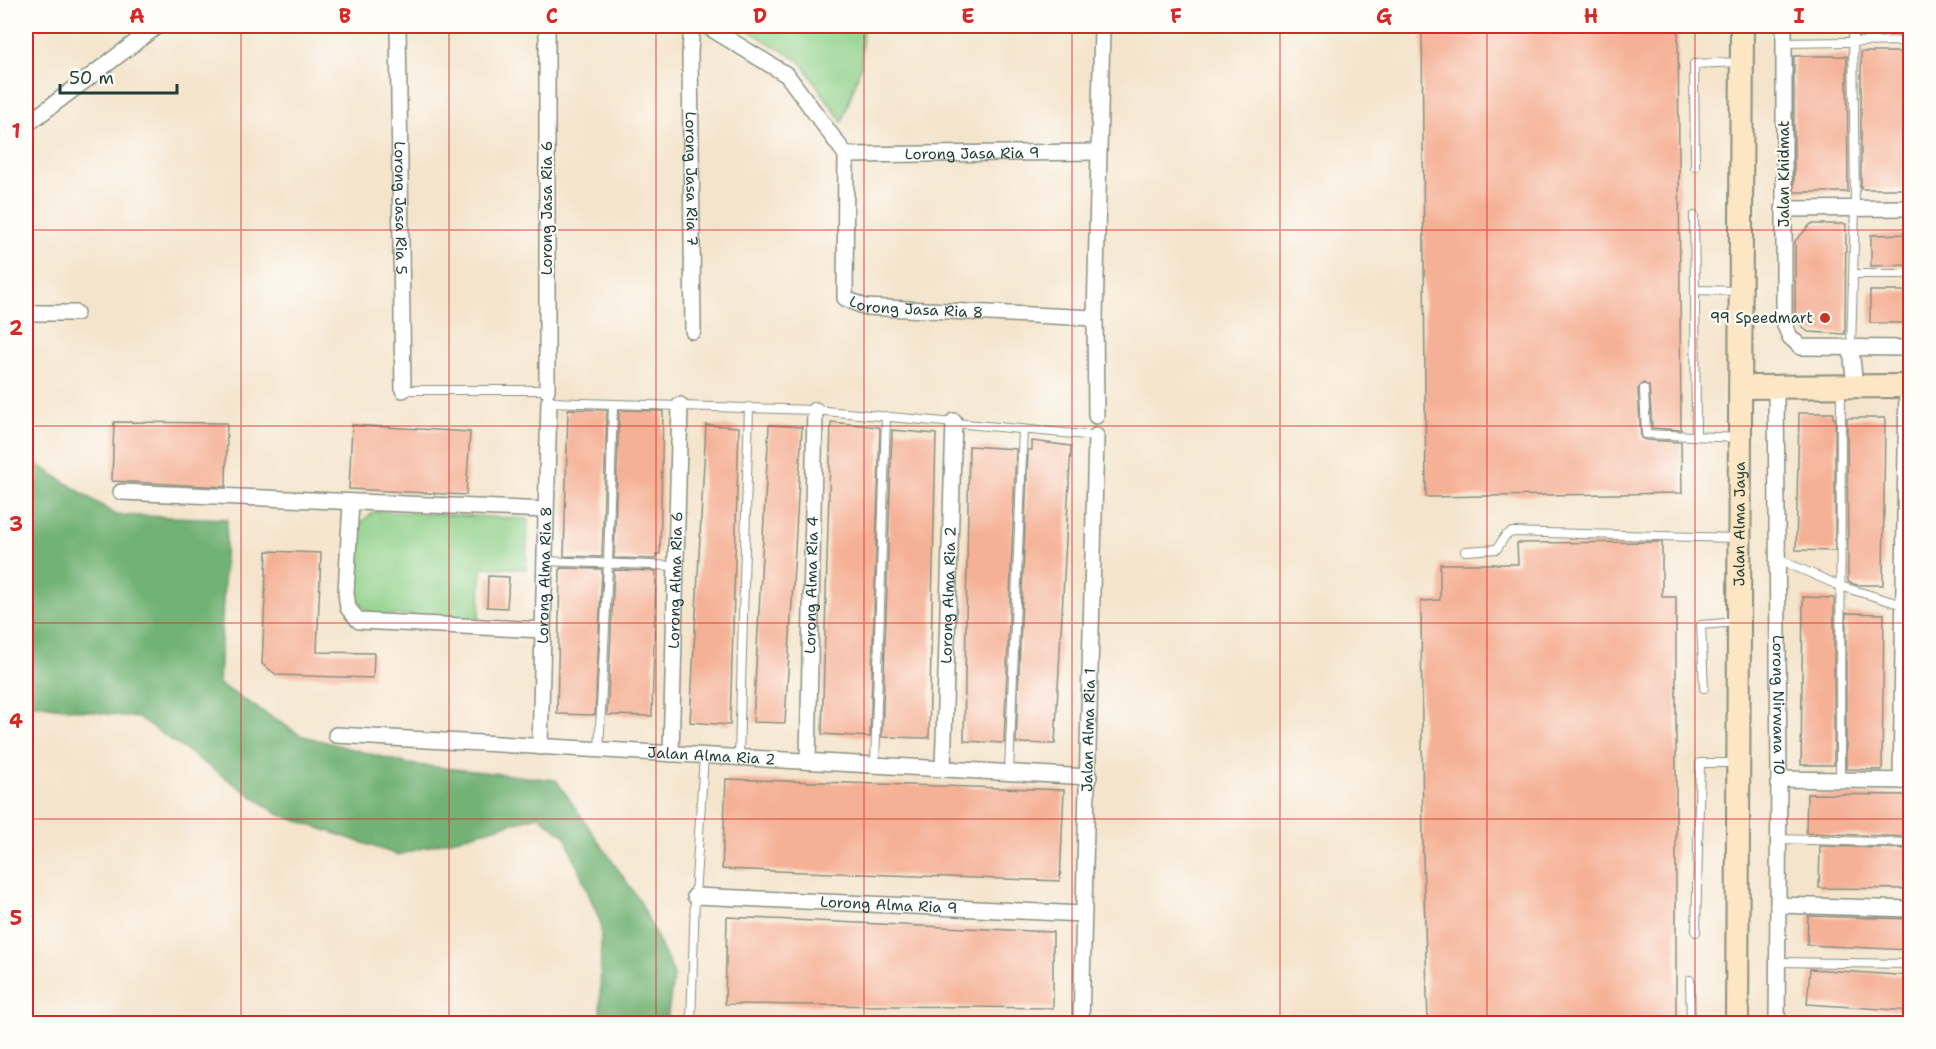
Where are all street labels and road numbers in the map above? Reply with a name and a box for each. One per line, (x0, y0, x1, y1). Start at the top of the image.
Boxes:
street label: Lorong Jasa Ria 7 (681, 111, 702, 246)
street label: Jalan Khidmat (1774, 121, 1794, 227)
street label: Lorong Jasa Ria 5 (390, 141, 411, 275)
street label: Lorong Jasa Ria 6 (537, 141, 557, 275)
street label: Lorong Jasa Ria 9 (904, 143, 1039, 164)
street label: Lorong Jasa Ria 8 (846, 291, 984, 323)
street label: Jalan Alma Jaya (1729, 461, 1750, 586)
street label: Lorong Alma Ria 8 (533, 506, 556, 644)
street label: Lorong Alma Ria 6 (664, 511, 687, 649)
street label: Lorong Alma Ria 4 (800, 516, 823, 654)
street label: Lorong Alma Ria 2 (936, 526, 961, 664)
street label: Lorong Nirwana 10 (1768, 635, 1789, 775)
street label: Jalan Alma Ria 1 (1077, 668, 1100, 792)
street label: Jalan Alma Ria 2 (647, 742, 776, 769)
street label: Lorong Alma Ria 9 (820, 892, 958, 918)

